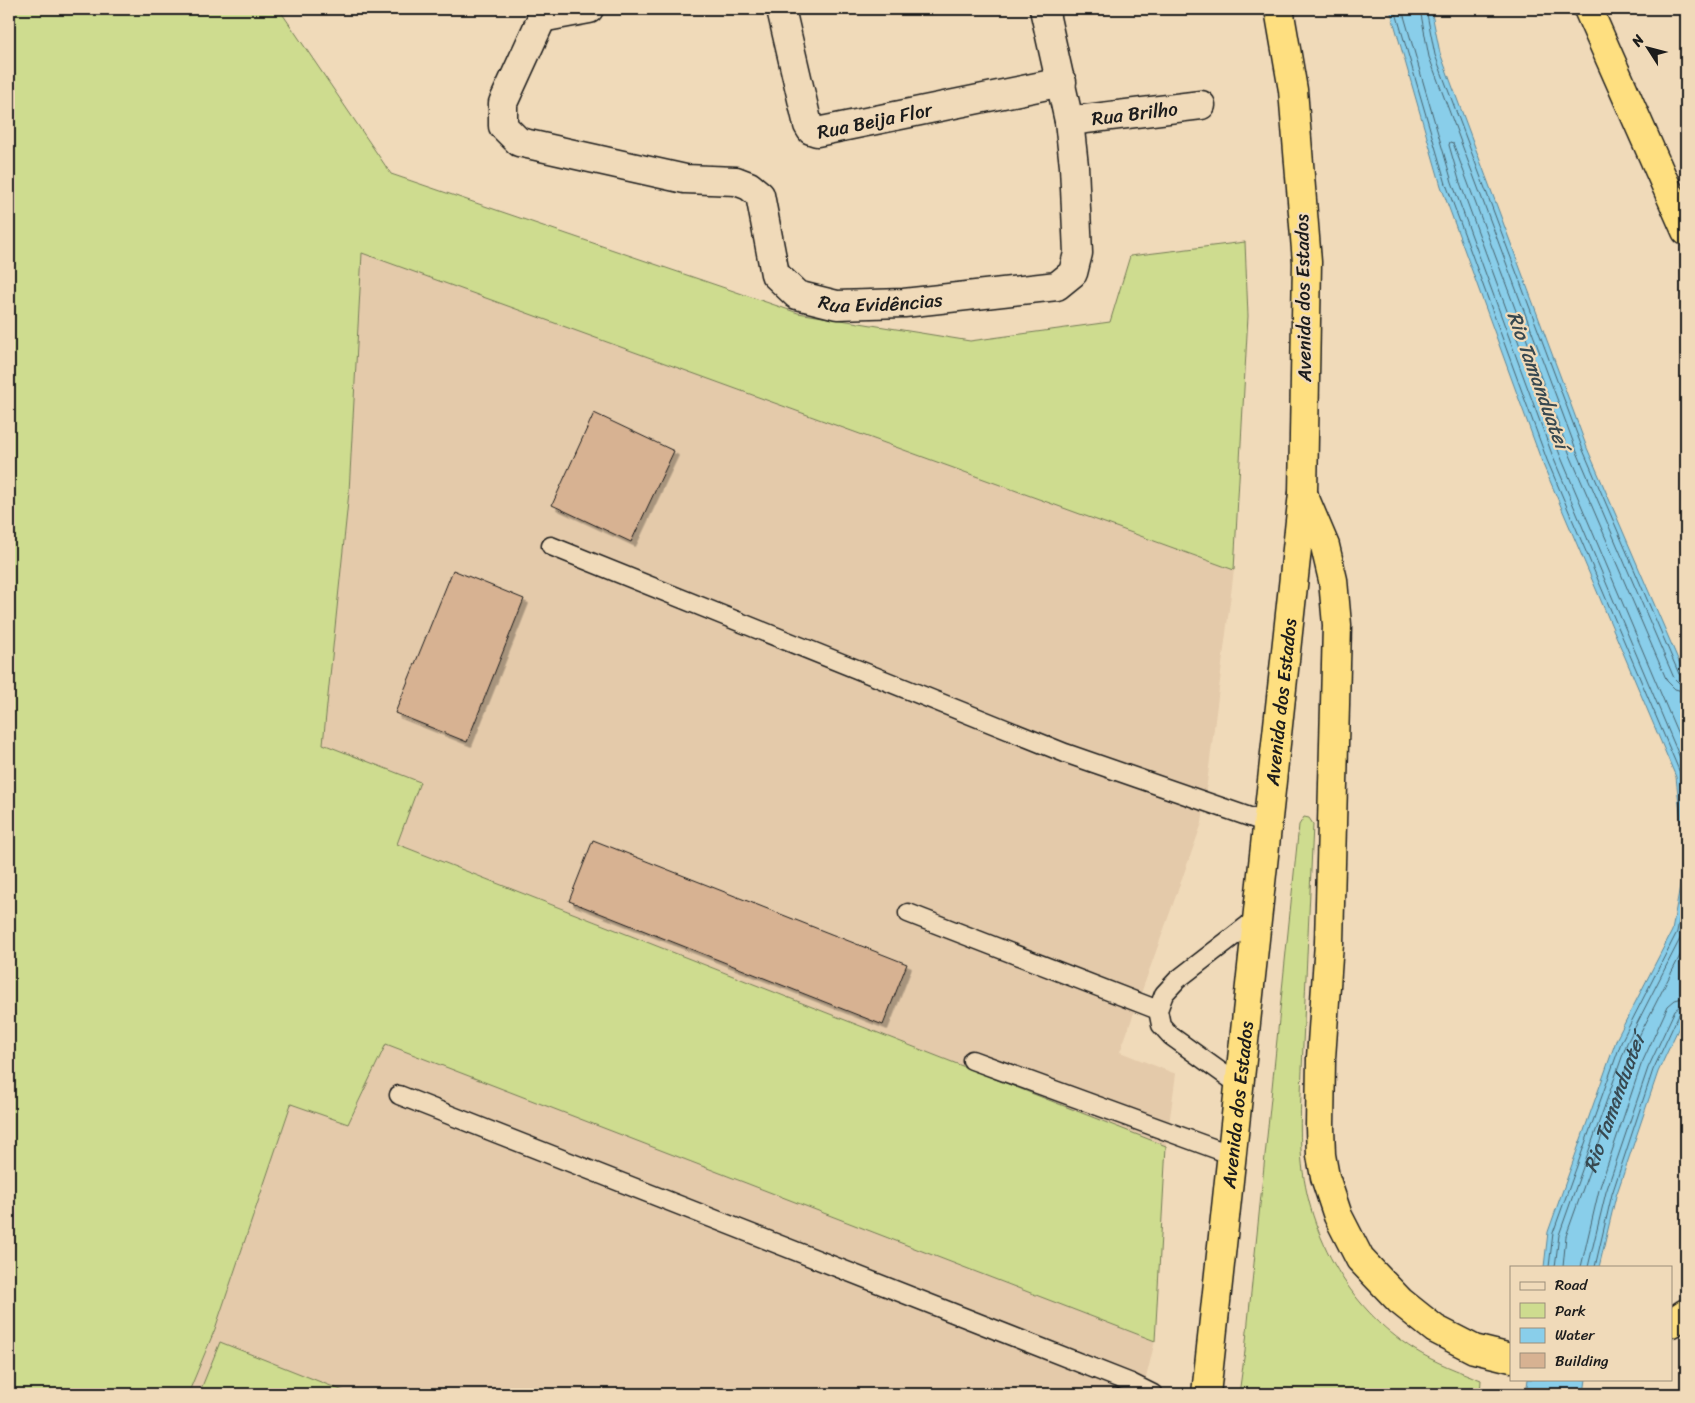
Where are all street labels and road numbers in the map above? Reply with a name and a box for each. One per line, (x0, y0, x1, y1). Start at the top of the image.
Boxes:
street label: Rua Brilho (1090, 91, 1180, 135)
street label: Rua Beija Flor (814, 92, 936, 148)
street label: Avenida dos Estados (1285, 214, 1321, 383)
street label: Rua Evidências (815, 282, 945, 322)
street label: Avenida dos Estados (1255, 617, 1306, 788)
street label: Avenida dos Estados (1212, 1019, 1263, 1191)

